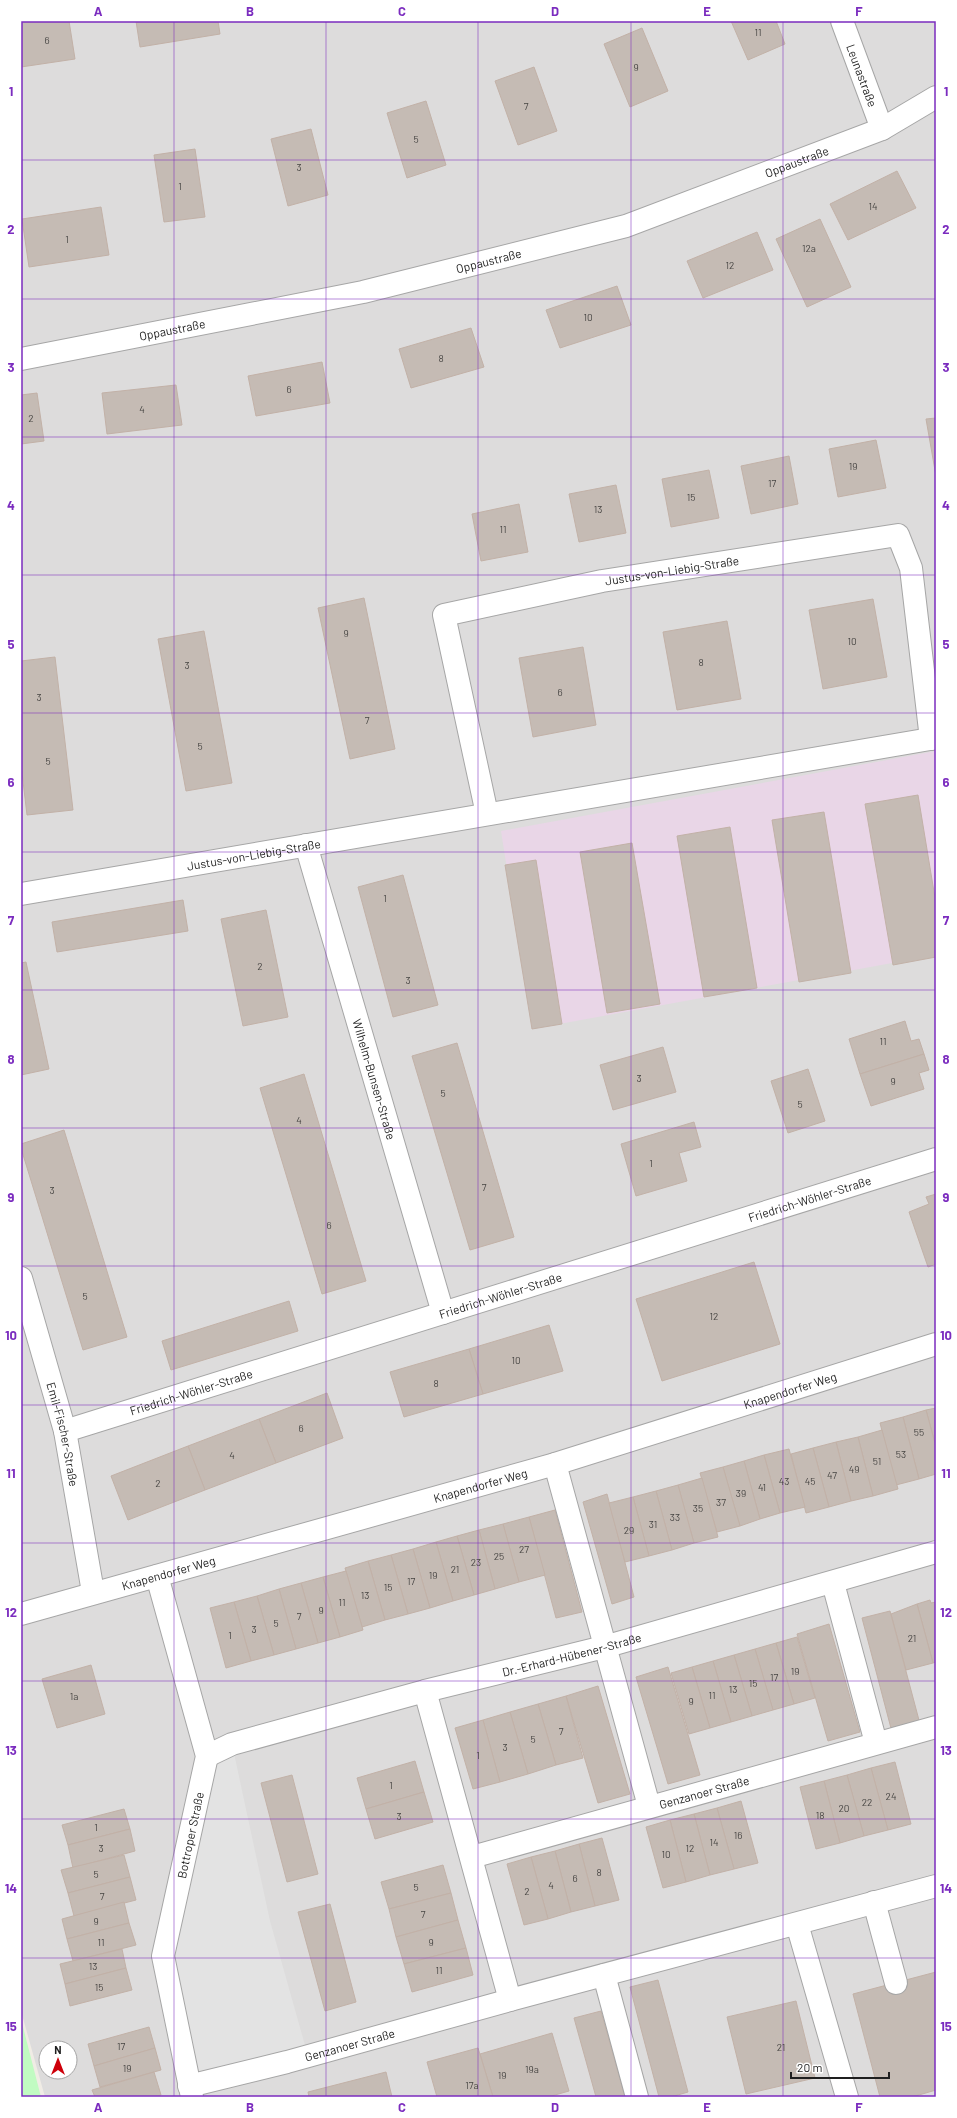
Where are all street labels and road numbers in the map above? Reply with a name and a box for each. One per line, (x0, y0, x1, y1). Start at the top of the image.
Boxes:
street label: Leunastraße (844, 42, 880, 109)
street label: Oppaustraße (763, 143, 830, 180)
street label: Oppaustraße (454, 246, 523, 275)
street label: Oppaustraße (138, 316, 206, 343)
street label: Justus-von-Liebig-Straße (604, 553, 740, 587)
street label: Justus-von-Liebig-Straße (186, 836, 322, 873)
street label: Wilhelm-Bunsen-Straße (350, 1017, 399, 1141)
street label: Friedrich-Wöhler-Straße (746, 1173, 873, 1224)
street label: Friedrich-Wöhler-Straße (437, 1269, 563, 1321)
street label: Friedrich-Wöhler-Straße (128, 1366, 254, 1417)
street label: Knapendorfer Weg (742, 1369, 838, 1411)
street label: Emil-Fischer-Straße (44, 1381, 82, 1487)
street label: Knapendorfer Weg (432, 1465, 529, 1505)
street label: Knapendorfer Weg (120, 1553, 217, 1592)
street label: Dr.-Erhard-Hübener-Straße (501, 1630, 643, 1679)
street label: Genzanoer Straße (657, 1773, 751, 1811)
street label: Bottroper Straße (174, 1790, 206, 1880)
street label: Genzanoer Straße (303, 2025, 396, 2064)

